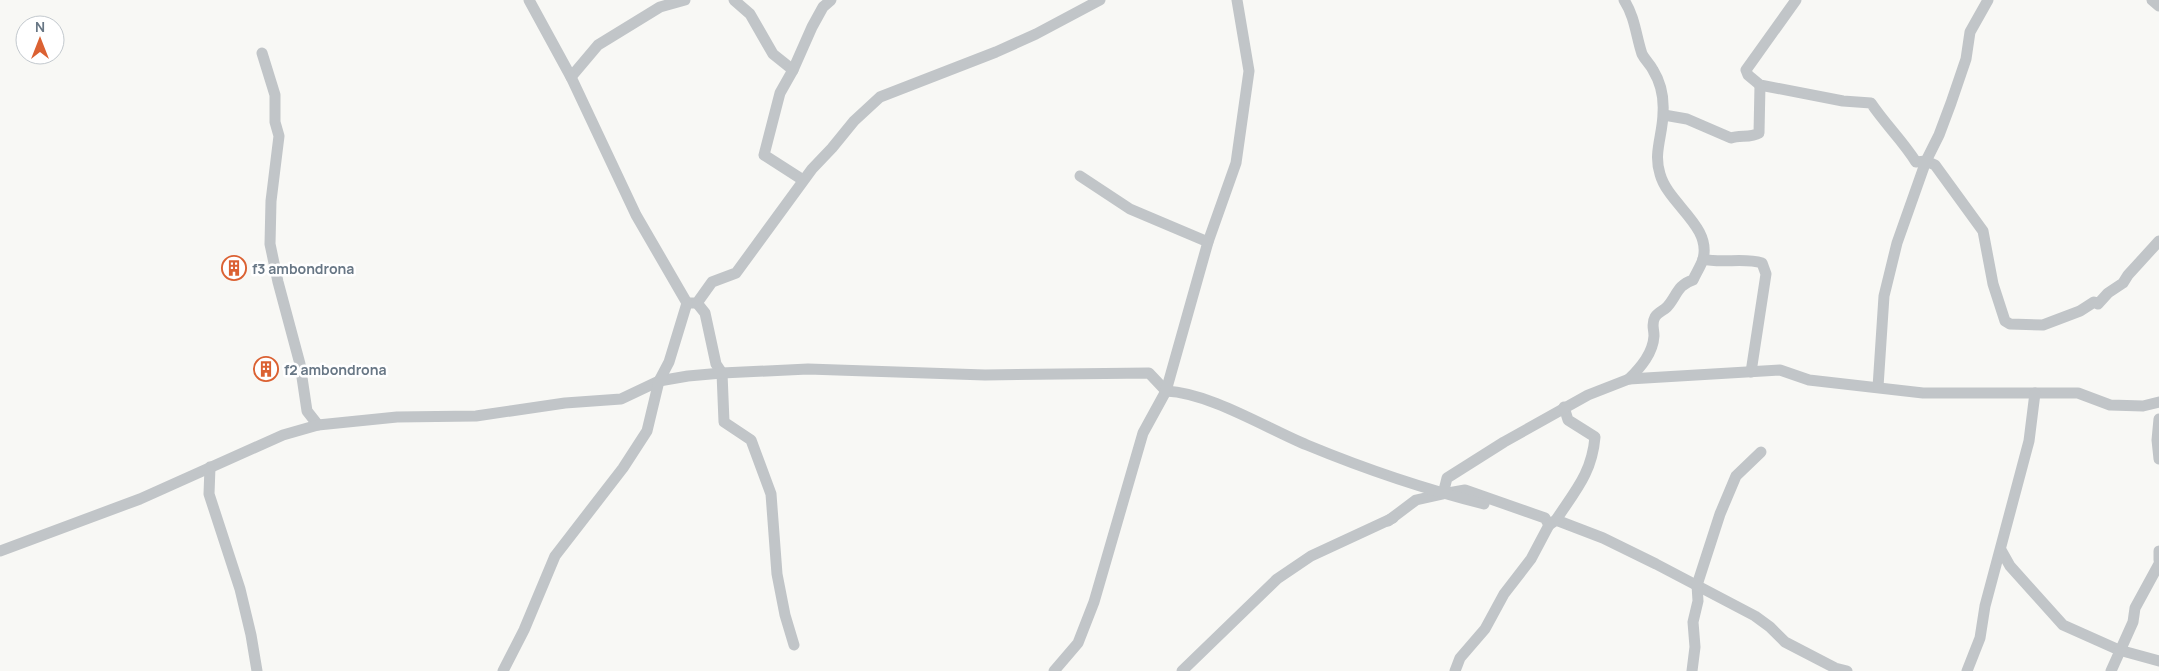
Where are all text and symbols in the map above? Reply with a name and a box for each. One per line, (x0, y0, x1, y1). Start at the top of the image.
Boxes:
north arrow (15, 15, 65, 65)
text: N (35, 17, 45, 36)
building icon: f3 ambondrona (221, 255, 247, 281)
place label: f3 ambondrona (252, 259, 354, 278)
building icon: f2 ambondrona (253, 356, 279, 382)
place label: f2 ambondrona (284, 360, 387, 379)

